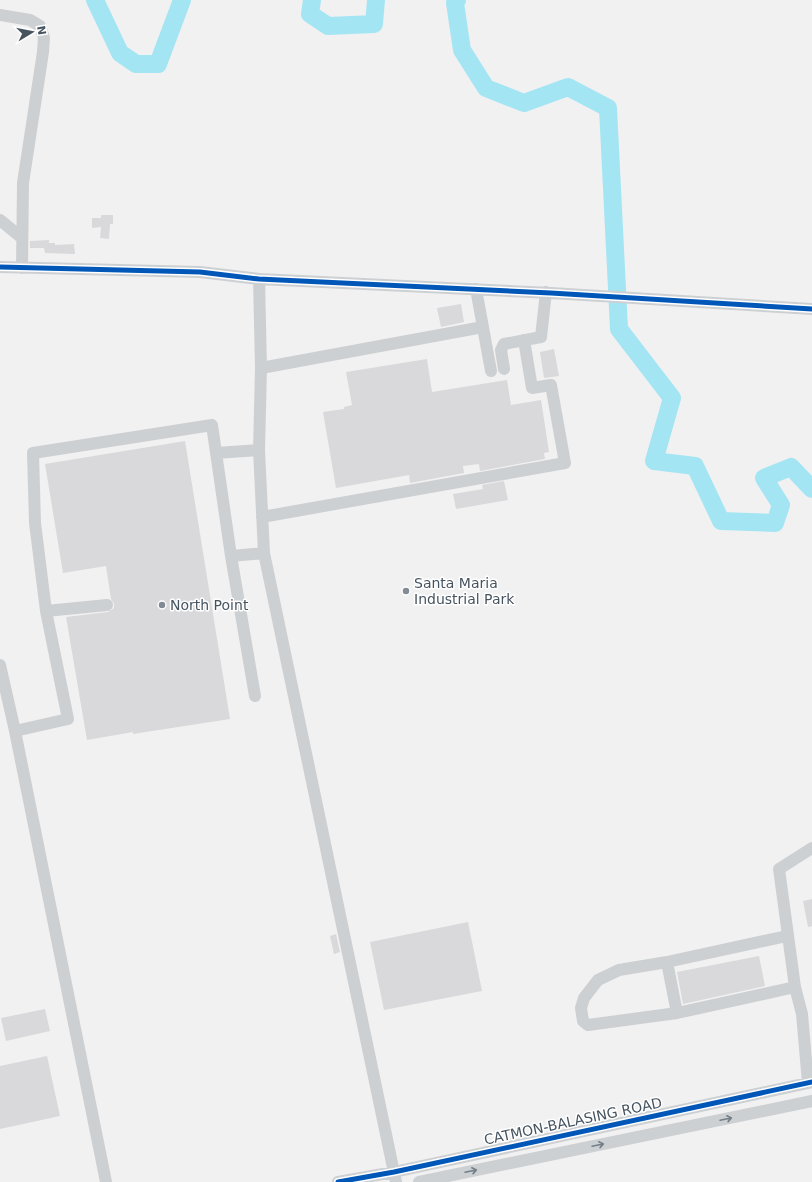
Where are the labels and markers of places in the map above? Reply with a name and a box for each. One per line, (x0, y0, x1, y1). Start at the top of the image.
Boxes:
place label: Santa Maria Industrial Park (414, 575, 515, 607)
marker: Santa Maria Industrial Park (401, 586, 411, 596)
place label: North Point (170, 597, 249, 613)
marker: North Point (157, 600, 167, 610)

